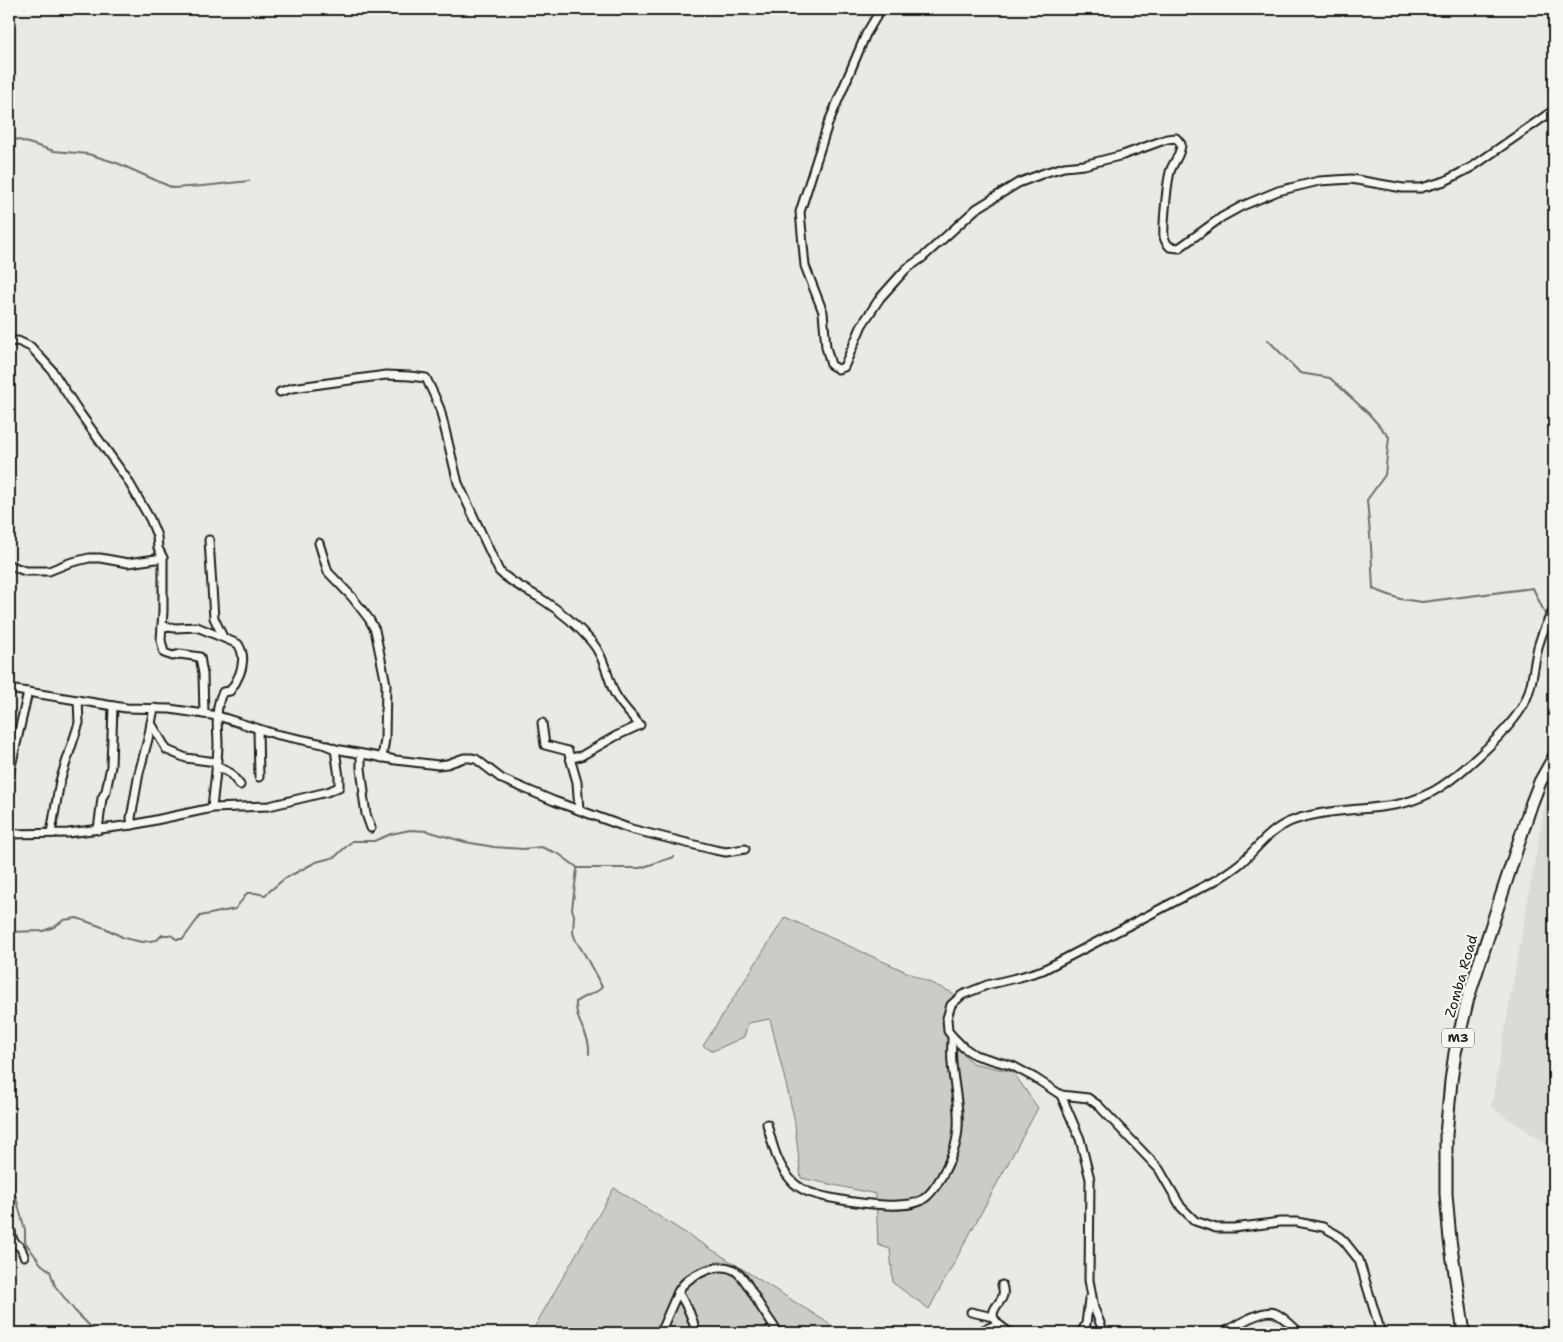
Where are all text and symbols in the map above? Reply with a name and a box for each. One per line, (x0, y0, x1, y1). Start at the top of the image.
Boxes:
street label: Zomba Road (1441, 932, 1481, 1019)
road number: M3 (1442, 1028, 1474, 1048)

